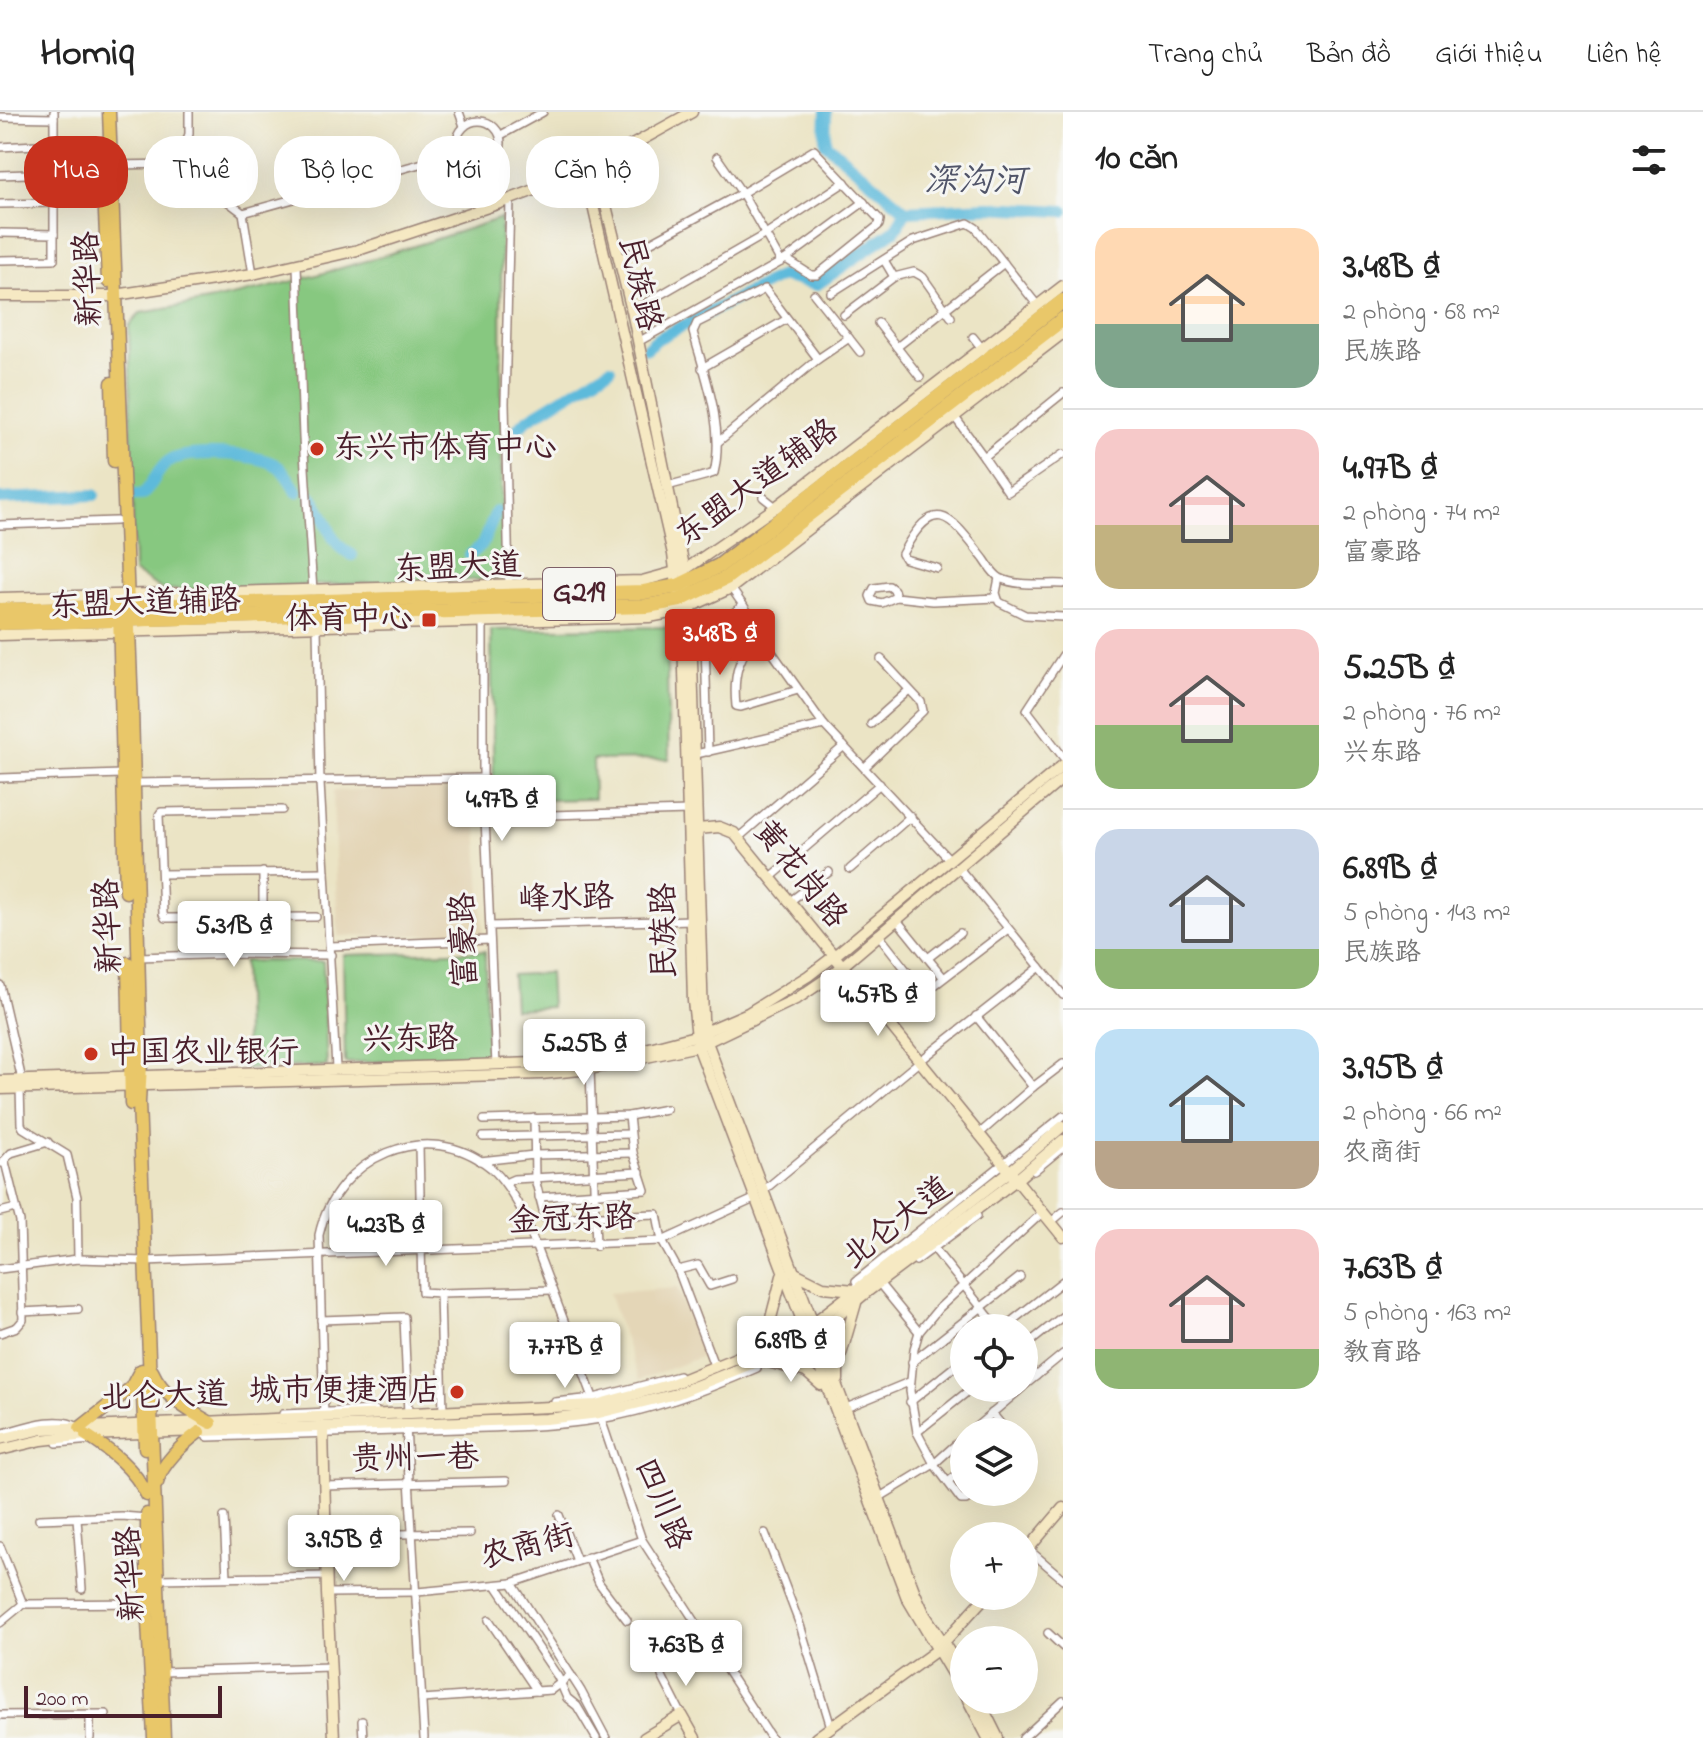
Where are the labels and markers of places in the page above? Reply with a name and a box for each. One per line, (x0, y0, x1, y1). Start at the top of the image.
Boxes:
place label: 东兴市体育中心 (333, 426, 557, 473)
marker: 东兴市体育中心 (308, 440, 326, 458)
place label: 体育中心 (285, 597, 413, 644)
pin: 3.48B ₫ (646, 609, 794, 677)
marker: 体育中心 (420, 611, 438, 629)
pin: 4.97B ₫ (428, 775, 576, 843)
pin: 5.31B ₫ (160, 901, 308, 969)
pin: 4.57B ₫ (804, 970, 952, 1038)
pin: 5.25B ₫ (510, 1019, 658, 1087)
place label: 中国农业银行 (107, 1031, 299, 1078)
marker: 中国农业银行 (82, 1045, 100, 1063)
pin: 4.23B ₫ (312, 1200, 460, 1268)
pin: 6.89B ₫ (717, 1316, 865, 1384)
pin: 7.77B ₫ (491, 1322, 639, 1390)
place label: 城市便捷酒店 (249, 1369, 441, 1416)
marker: 城市便捷酒店 (448, 1383, 466, 1401)
pin: 3.95B ₫ (270, 1515, 418, 1583)
pin: 7.63B ₫ (612, 1620, 760, 1688)

